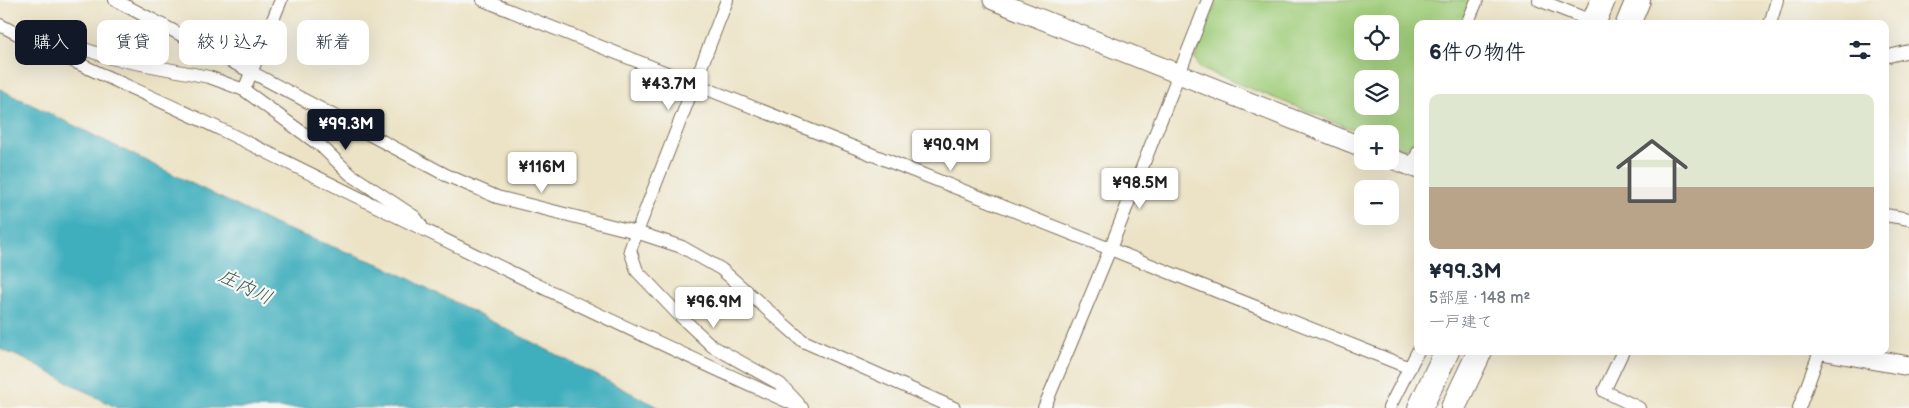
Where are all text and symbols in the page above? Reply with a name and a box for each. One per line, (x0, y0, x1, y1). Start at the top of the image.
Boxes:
map controls (1354, 15, 1399, 225)
button: locate (1354, 15, 1399, 60)
chip: 購入 (15, 20, 87, 65)
chip: 賃貸 (97, 20, 169, 65)
chip: 絞り込み (179, 20, 287, 65)
chip: 新着 (297, 20, 369, 65)
icon: filters (1846, 36, 1874, 64)
text: 6件の物件 (1429, 40, 1526, 65)
pin: ¥43.7M (628, 68, 710, 111)
button: layers (1354, 70, 1399, 115)
text: ¥43.7M (642, 75, 696, 94)
pin: ¥99.3M (305, 108, 387, 151)
text: ¥99.3M (318, 115, 374, 134)
button: + (1354, 125, 1399, 170)
icon: home (1607, 126, 1697, 216)
pin: ¥90.9M (910, 130, 992, 172)
text: ¥90.9M (923, 136, 979, 155)
pin: ¥116M (507, 152, 577, 194)
text: ¥116M (519, 158, 565, 177)
pin: ¥98.5M (1099, 168, 1181, 210)
text: ¥98.5M (1112, 174, 1168, 193)
button: − (1354, 180, 1399, 225)
text: ¥99.3M (1429, 259, 1502, 284)
water label: 庄内川 (215, 265, 276, 310)
pin: ¥96.9M (673, 286, 755, 329)
text: 5部屋 · 148 m² (1429, 289, 1530, 308)
text: ¥96.9M (686, 293, 742, 312)
text: 一戸建て (1429, 313, 1493, 332)

